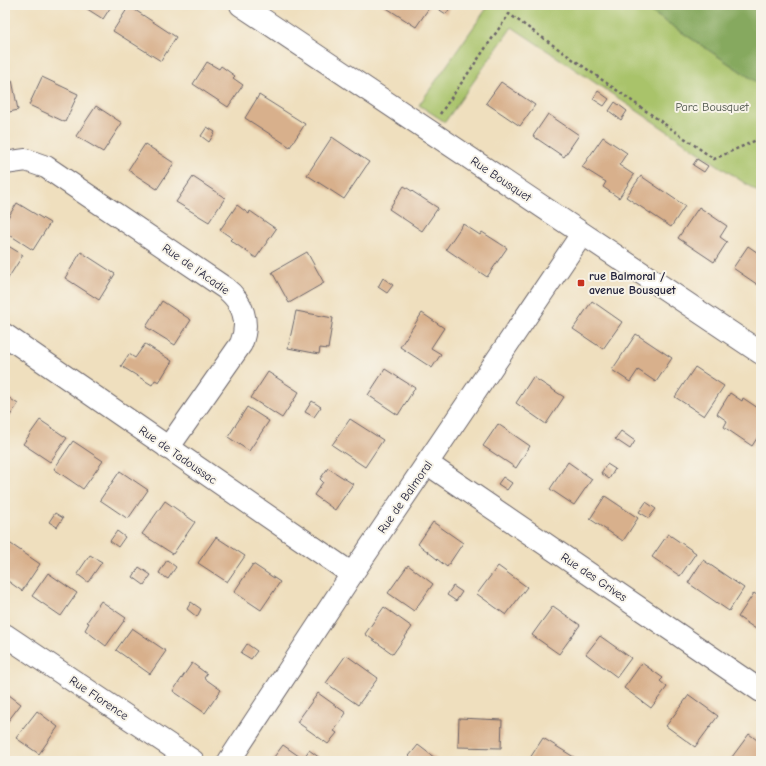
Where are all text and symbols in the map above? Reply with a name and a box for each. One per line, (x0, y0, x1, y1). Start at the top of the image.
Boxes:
park label: Parc Bousquet (675, 100, 749, 114)
street label: Rue Bousquet (468, 154, 534, 205)
street label: Rue de l'Acadie (160, 241, 232, 297)
place label: rue Balmoral / avenue Bousquet (589, 269, 677, 297)
marker: rue Balmoral / avenue Bousquet (576, 278, 586, 288)
street label: Rue de Tadoussac (136, 423, 220, 487)
street label: Rue de Balmoral (375, 458, 435, 536)
street label: Rue des Grives (558, 550, 630, 604)
street label: Rue Florence (67, 673, 131, 723)

